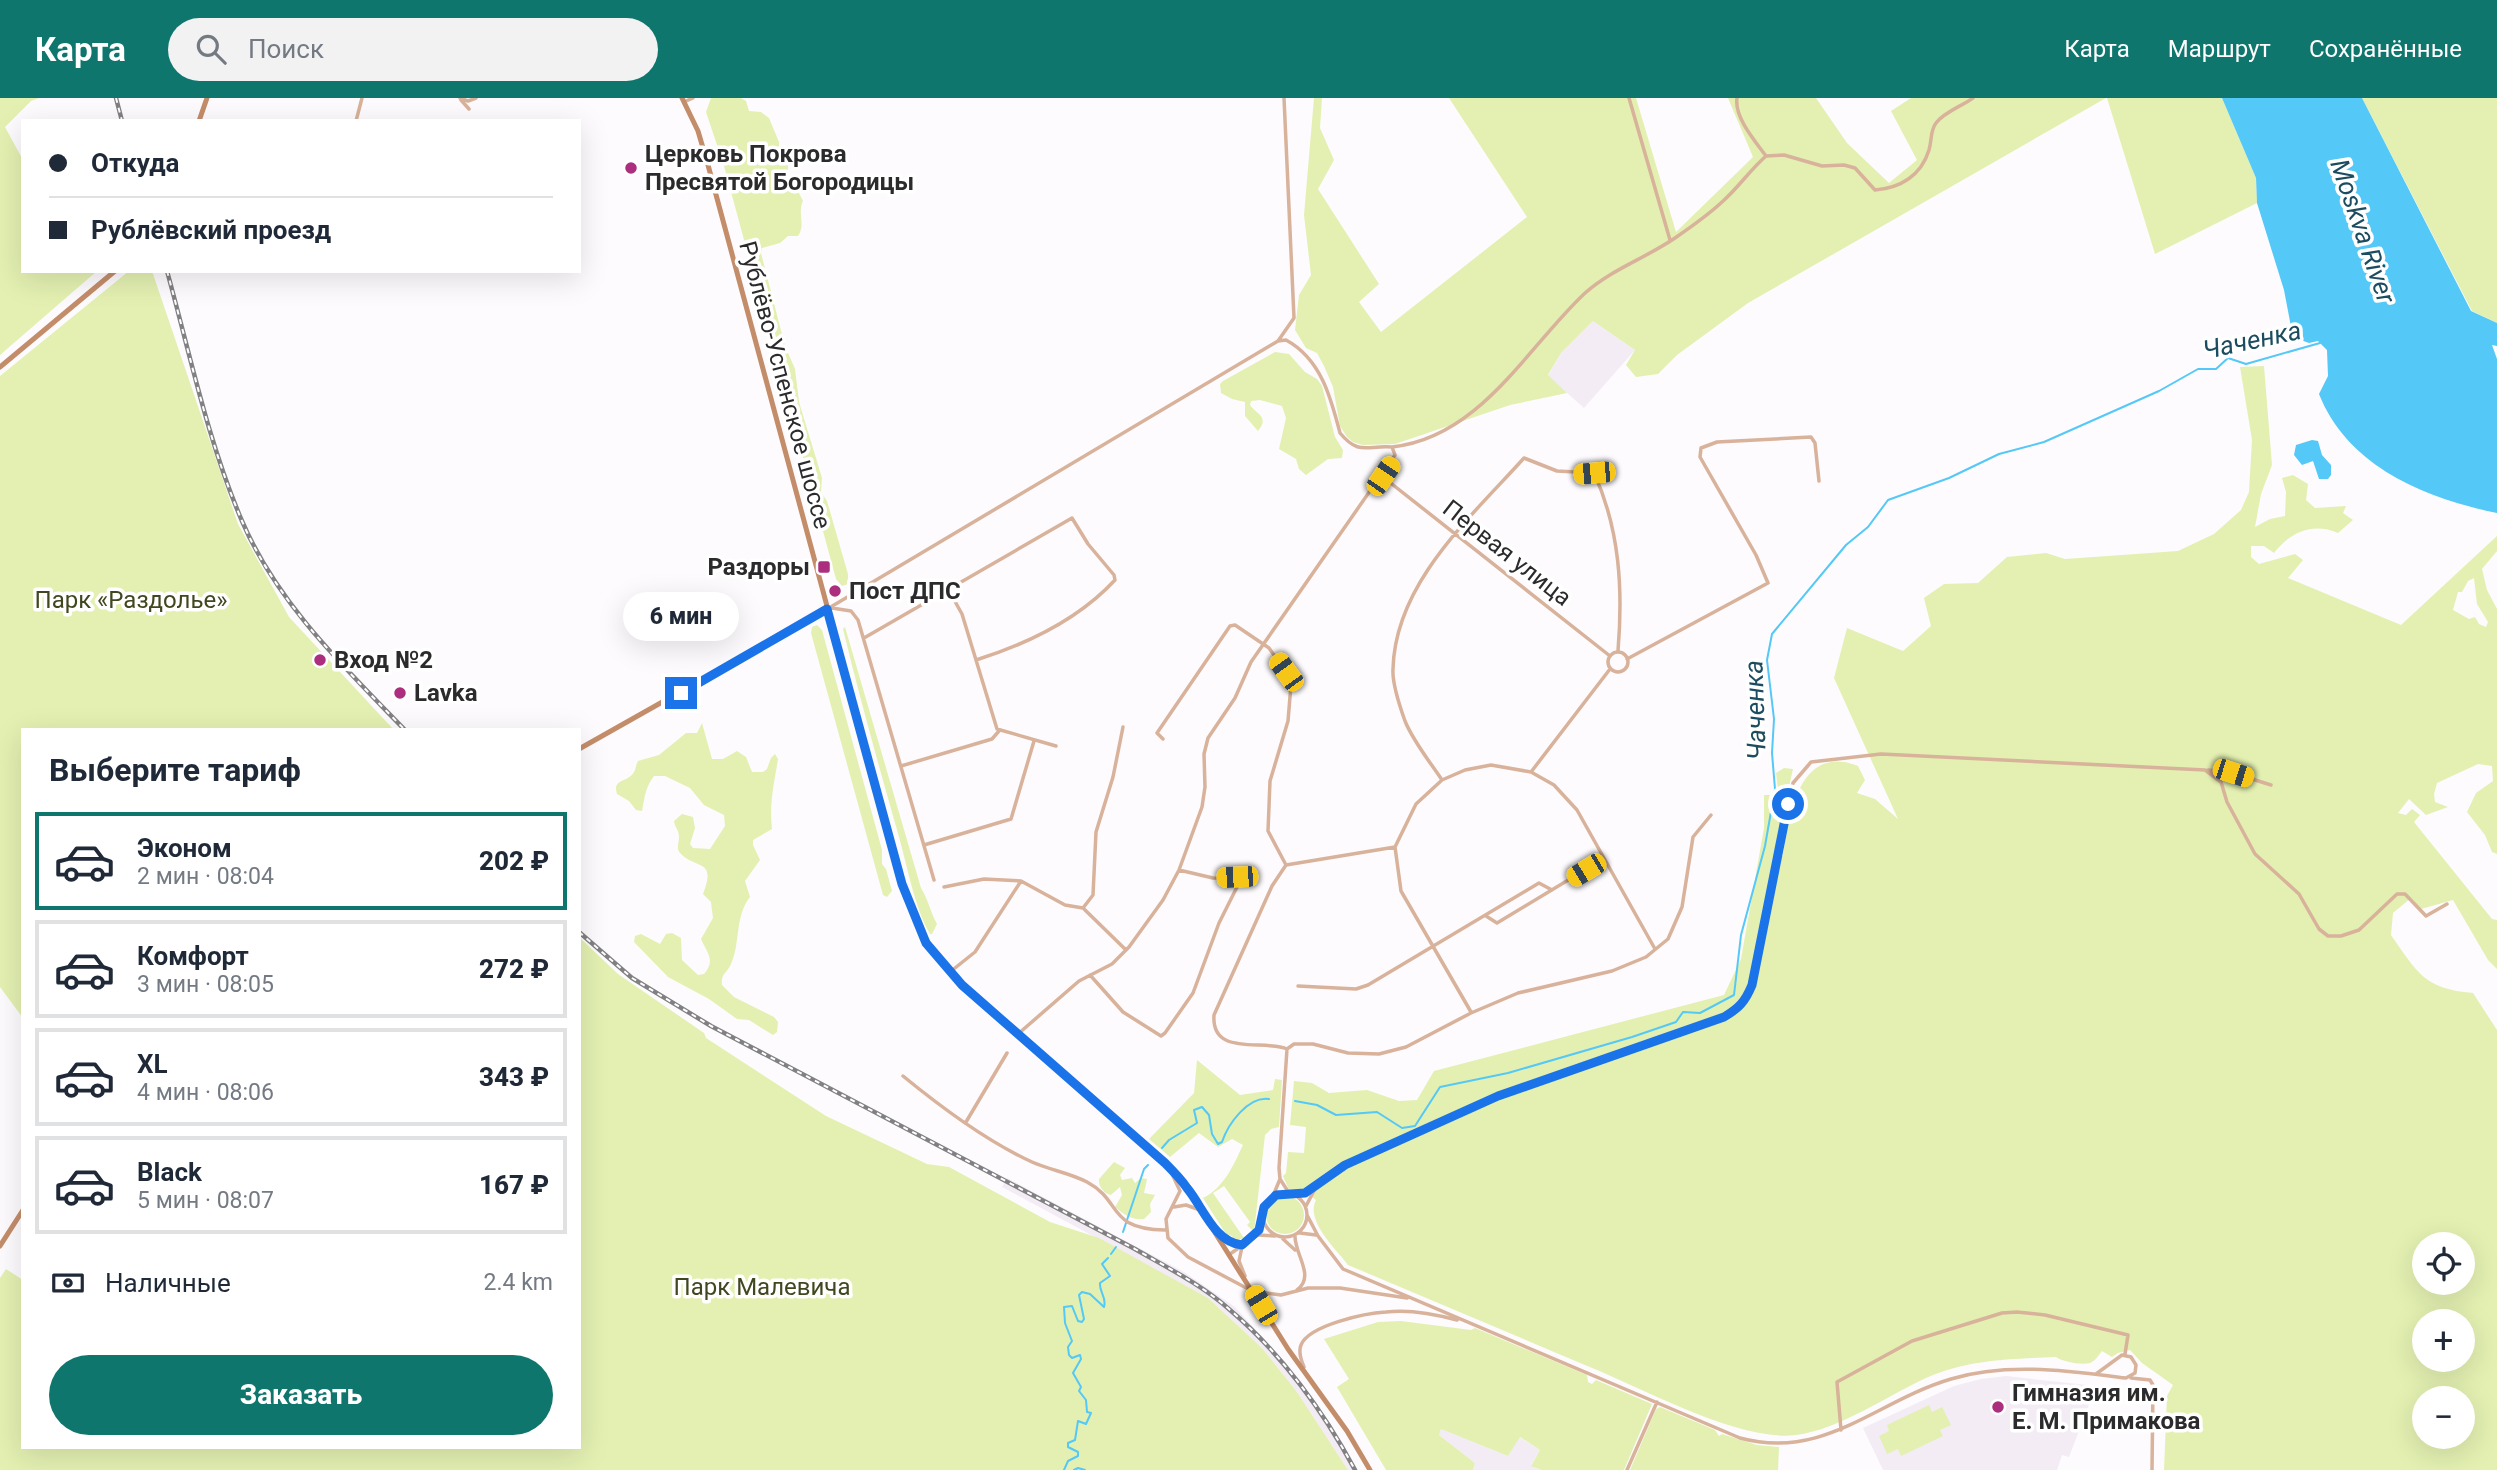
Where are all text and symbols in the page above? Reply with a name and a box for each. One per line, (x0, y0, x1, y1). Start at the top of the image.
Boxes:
search box (168, 18, 658, 81)
text: Карта (35, 30, 126, 69)
icon: search (192, 30, 230, 68)
text: Поиск (248, 34, 324, 64)
text: Карта (2064, 35, 2130, 63)
text: Маршрут (2168, 35, 2271, 63)
text: Сохранённые (2309, 35, 2462, 63)
place label: Церковь Покрова Пресвятой Богородицы (645, 140, 914, 196)
text: Откуда (91, 148, 180, 178)
water label: Moskva River (2324, 155, 2402, 308)
marker: Церковь Покрова Пресвятой Богородицы (623, 160, 639, 176)
text: Рублёвский проезд (91, 215, 331, 245)
street label: Рублёво-Успенское шоссе (733, 238, 837, 532)
water label: Чаченка (2200, 315, 2304, 365)
car (1363, 453, 1404, 499)
car (1573, 461, 1616, 485)
street label: Первая улица (1437, 494, 1577, 612)
place label: Раздоры (707, 553, 810, 581)
marker: Раздоры (816, 559, 832, 575)
place label: Пост ДПС (849, 577, 961, 605)
marker: Пост ДПС (827, 583, 843, 599)
park label: Парк «Раздолье» (35, 586, 227, 614)
callout: 6 мин (623, 592, 739, 640)
text: 6 мин (650, 603, 712, 630)
place label: Вход №2 (334, 646, 433, 674)
car (1266, 649, 1307, 695)
marker: Вход №2 (312, 652, 328, 668)
water label: Чаченка (1738, 660, 1772, 760)
route end (665, 677, 697, 709)
place label: Lavka (414, 679, 478, 707)
marker: Lavka (392, 685, 408, 701)
text: Выберите тариф (49, 751, 301, 789)
car (2210, 757, 2257, 789)
route start (1772, 788, 1804, 820)
icon: car (53, 830, 116, 893)
text: Эконом (137, 833, 232, 863)
text: 202 ₽ (479, 846, 549, 876)
car (1563, 850, 1610, 890)
text: 2 мин · 08:04 (137, 863, 274, 890)
car (1216, 866, 1259, 888)
icon: car (53, 938, 116, 1001)
text: Комфорт (137, 941, 249, 971)
text: 272 ₽ (479, 954, 549, 984)
text: 3 мин · 08:05 (137, 971, 274, 998)
icon: car (53, 1046, 116, 1109)
text: XL (137, 1049, 168, 1079)
text: 343 ₽ (479, 1062, 549, 1092)
text: 4 мин · 08:06 (137, 1079, 274, 1106)
icon: car (53, 1154, 116, 1217)
text: Black (137, 1157, 202, 1187)
text: 167 ₽ (479, 1170, 549, 1200)
text: 5 мин · 08:07 (137, 1187, 274, 1214)
map controls (2412, 1232, 2475, 1449)
button: locate (2412, 1232, 2475, 1295)
icon: cash (49, 1264, 87, 1302)
text: Наличные (105, 1268, 231, 1298)
text: 2.4 km (484, 1269, 553, 1296)
park label: Парк Малевича (674, 1273, 850, 1301)
car (1242, 1282, 1281, 1328)
button: + (2412, 1309, 2475, 1372)
button: Заказать (49, 1355, 553, 1435)
place label: Гимназия им. Е. М. Примакова (2012, 1379, 2201, 1435)
button: − (2412, 1386, 2475, 1449)
marker: Гимназия им. Е. М. Примакова (1990, 1399, 2006, 1415)

